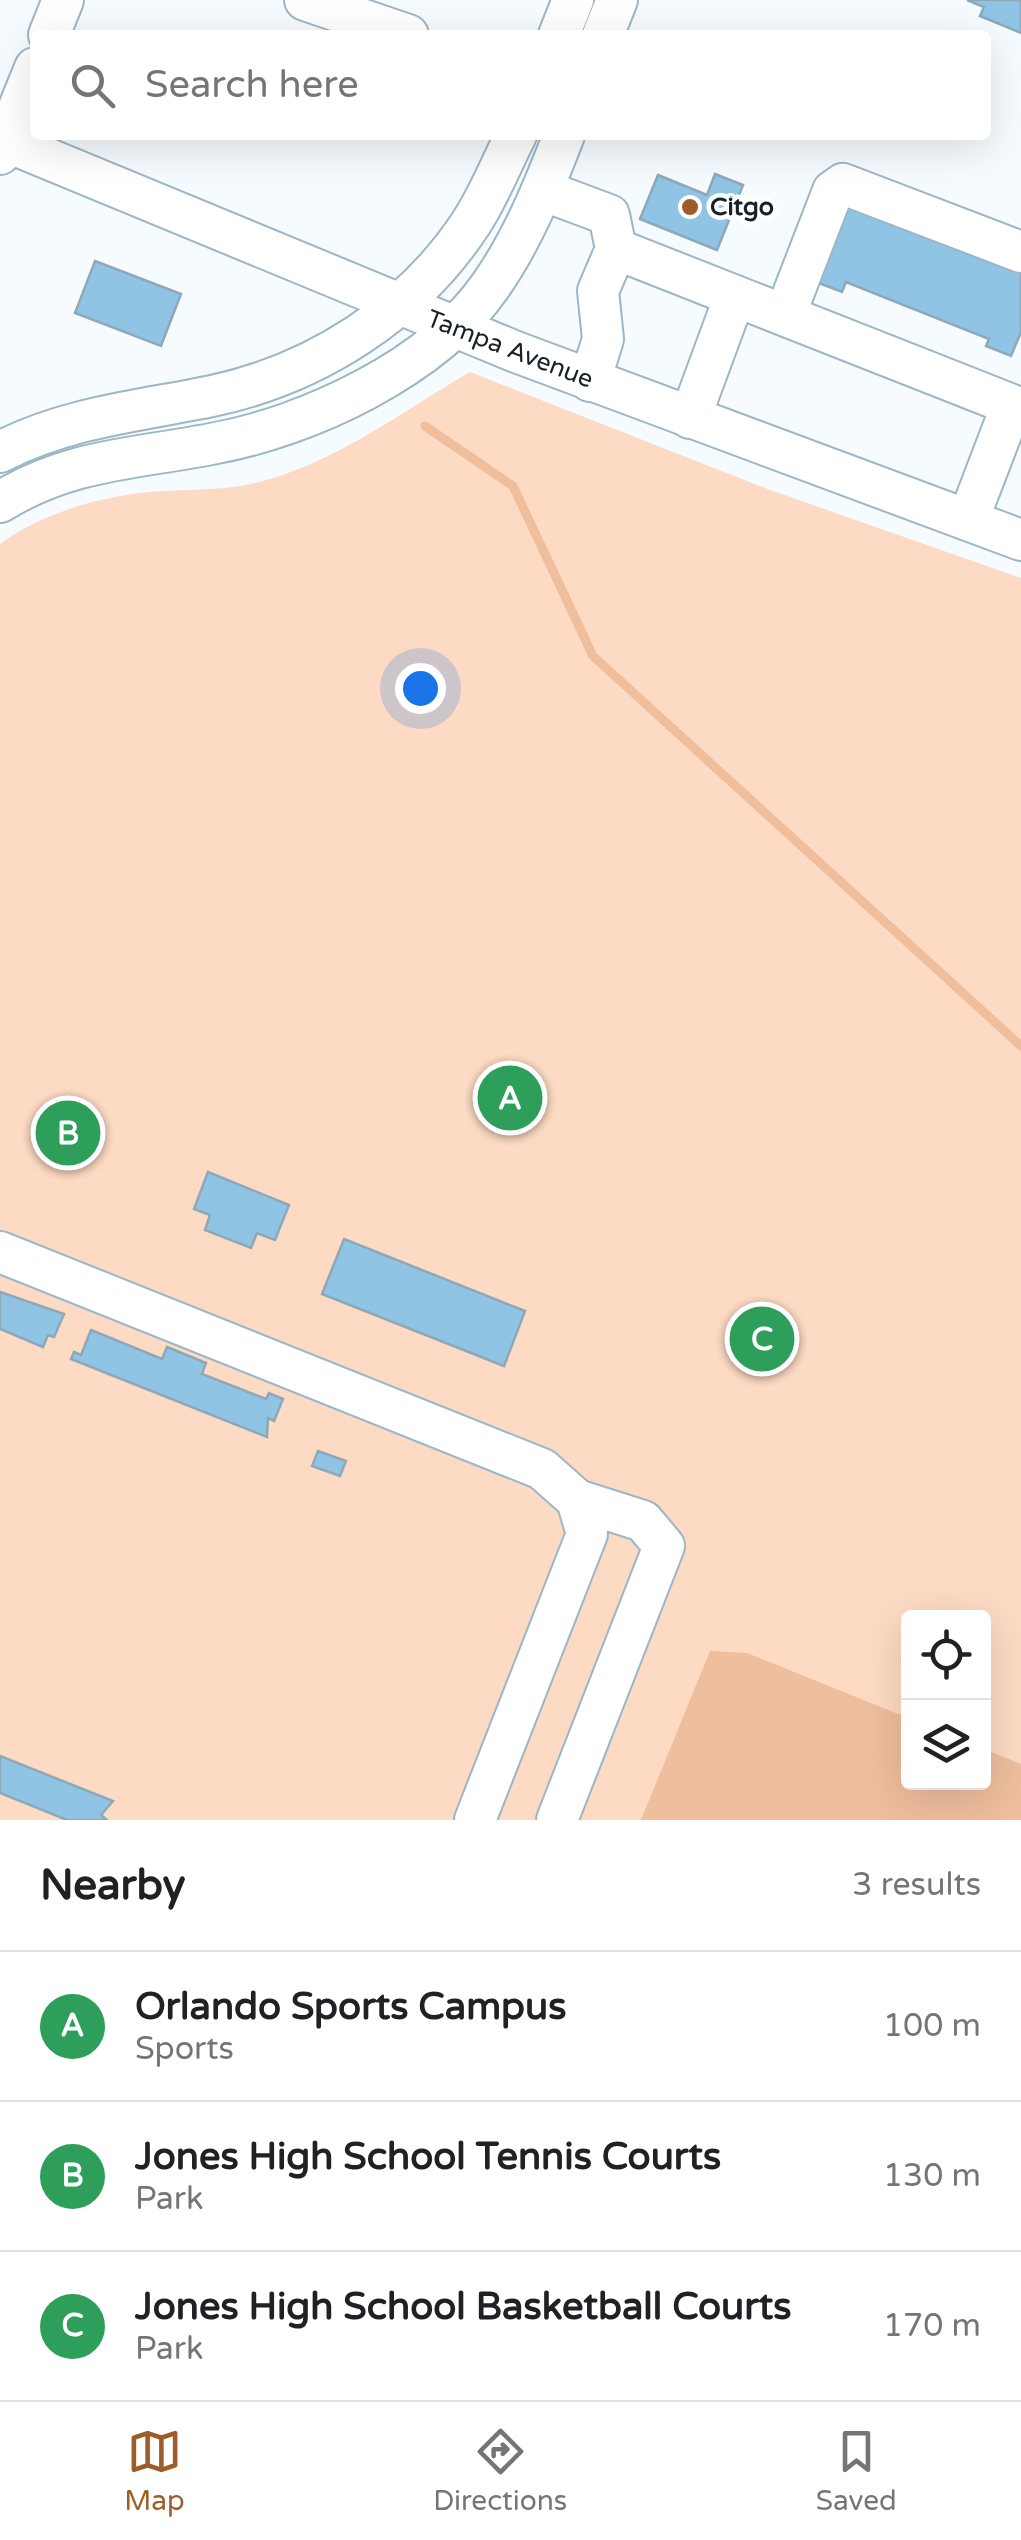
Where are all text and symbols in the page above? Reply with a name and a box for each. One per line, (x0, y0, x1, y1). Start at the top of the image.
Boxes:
search box (30, 30, 991, 140)
icon: search (65, 58, 120, 113)
text: Search here (145, 62, 359, 108)
place label: Citgo (710, 192, 774, 222)
marker: Citgo (679, 196, 701, 218)
street label: Tampa Avenue (422, 303, 598, 395)
your location (395, 663, 446, 714)
pin: A (478, 1060, 542, 1136)
pin: B (36, 1096, 100, 1170)
pin: C (730, 1302, 794, 1376)
map controls (901, 1610, 991, 1790)
button: locate (901, 1610, 991, 1700)
button: layers (901, 1700, 991, 1790)
text: Nearby (40, 1860, 185, 1911)
text: 3 results (852, 1866, 981, 1904)
text: Orlando Sports Campus (135, 1984, 566, 2030)
text: A (61, 2007, 84, 2045)
text: 100 m (883, 2007, 981, 2045)
text: Sports (135, 2030, 234, 2068)
text: Jones High School Tennis Courts (135, 2134, 721, 2180)
text: B (61, 2157, 84, 2195)
text: 130 m (883, 2157, 981, 2195)
text: Park (135, 2180, 203, 2218)
text: Jones High School Basketball Courts (135, 2284, 792, 2330)
text: C (61, 2307, 84, 2345)
text: 170 m (883, 2307, 981, 2345)
text: Park (135, 2330, 203, 2368)
tab: Map (124, 2424, 185, 2518)
tab: Directions (433, 2424, 567, 2518)
tab: Saved (816, 2424, 897, 2518)

